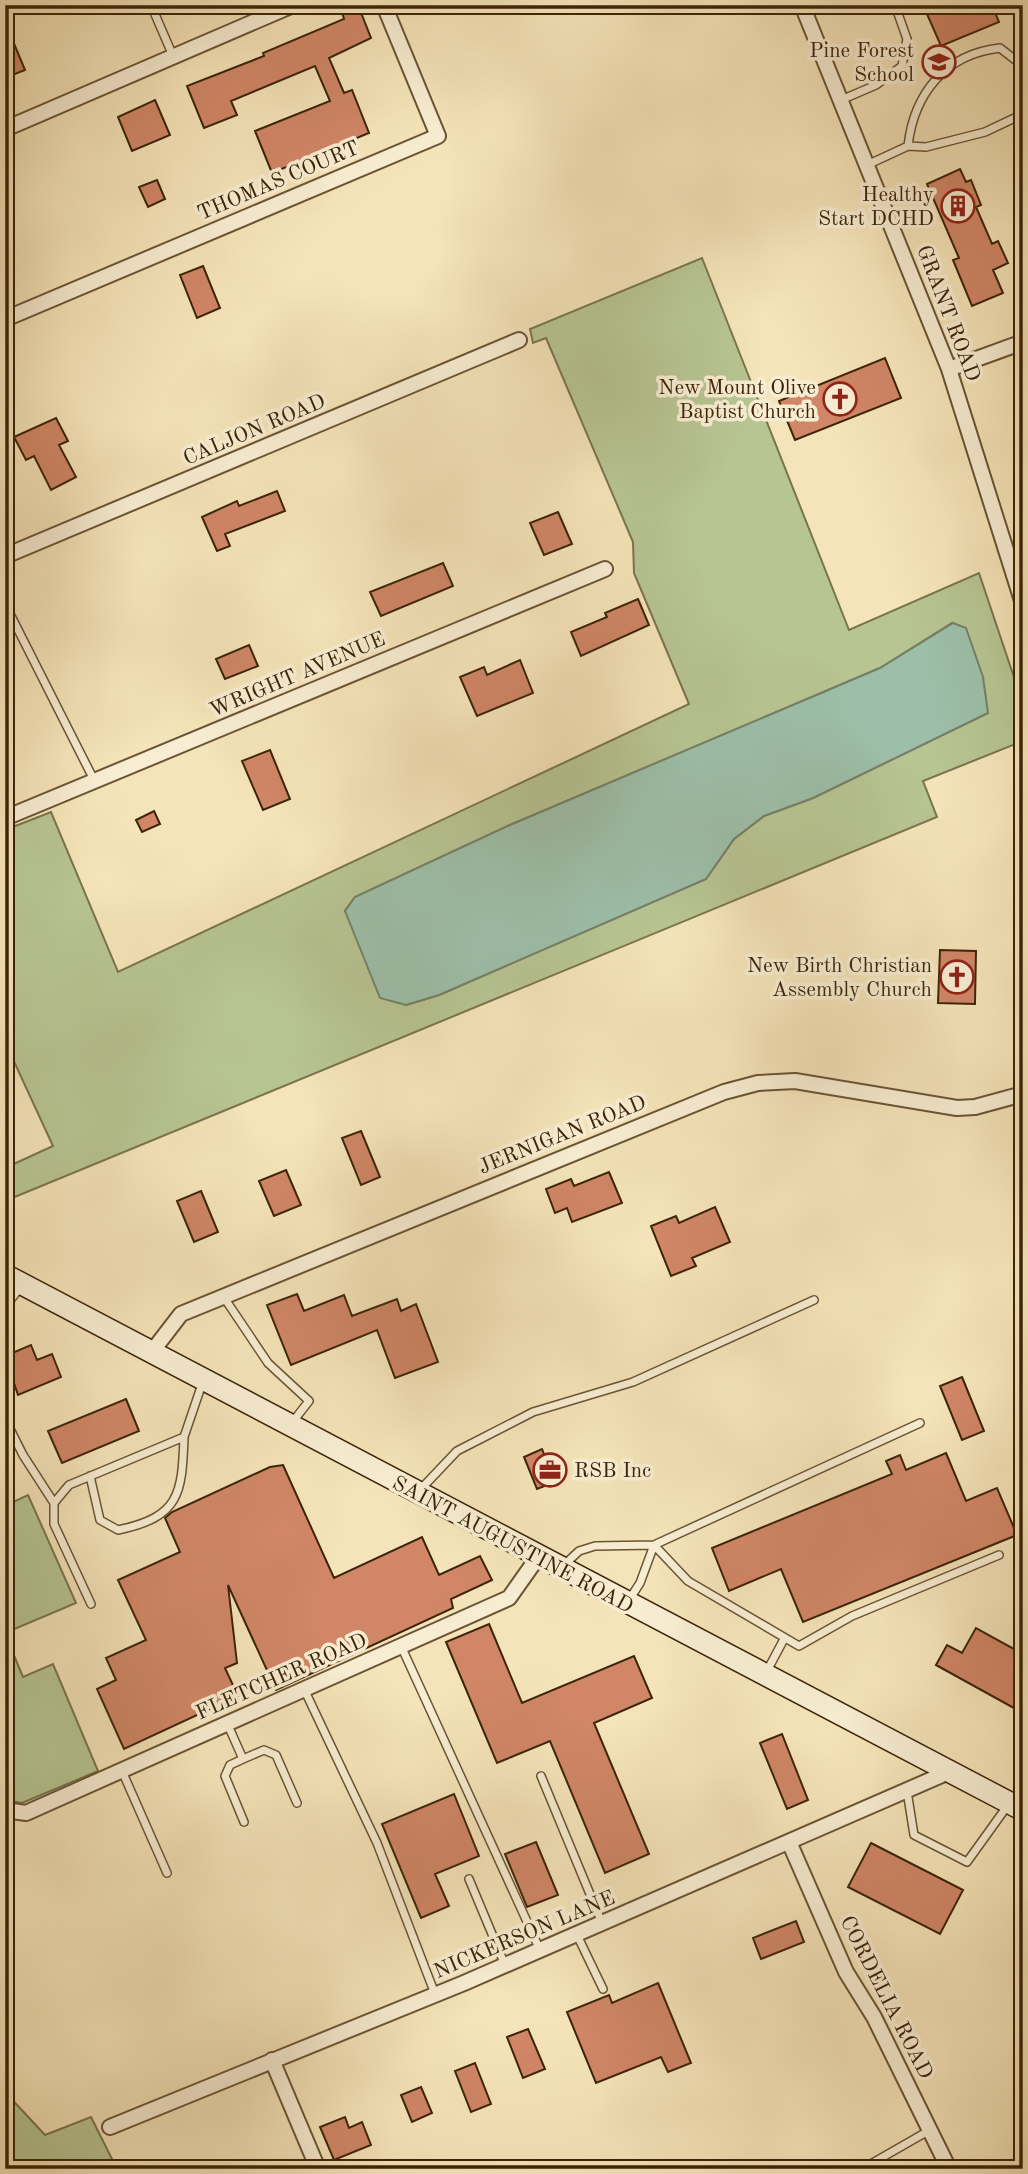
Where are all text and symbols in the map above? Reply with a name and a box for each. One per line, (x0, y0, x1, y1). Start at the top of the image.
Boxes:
place label: Pine Forest School (809, 41, 914, 86)
school or university icon: Pine Forest School (920, 43, 958, 81)
street label: THOMAS COURT (195, 138, 362, 225)
place label: Healthy Start DCHD (818, 185, 934, 230)
building icon: Healthy Start DCHD (939, 187, 977, 225)
street label: GRANT ROAD (912, 242, 983, 385)
place label: New Mount Olive Baptist Church (658, 378, 816, 423)
church icon: New Mount Olive Baptist Church (821, 380, 859, 418)
street label: CALJON ROAD (180, 391, 329, 470)
street label: WRIGHT AVENUE (207, 629, 389, 722)
place label: New Birth Christian Assembly Church (747, 956, 932, 1001)
church icon: New Birth Christian Assembly Church (938, 958, 976, 996)
street label: JERNIGAN ROAD (476, 1092, 649, 1179)
office icon: RSB Inc (531, 1451, 569, 1489)
place label: RSB Inc (574, 1461, 651, 1482)
street label: SAINT AUGUSTINE ROAD (388, 1473, 636, 1618)
street label: FLETCHER ROAD (193, 1630, 370, 1725)
street label: NICKERSON LANE (431, 1888, 618, 1983)
street label: CORDELIA ROAD (835, 1913, 936, 2083)

